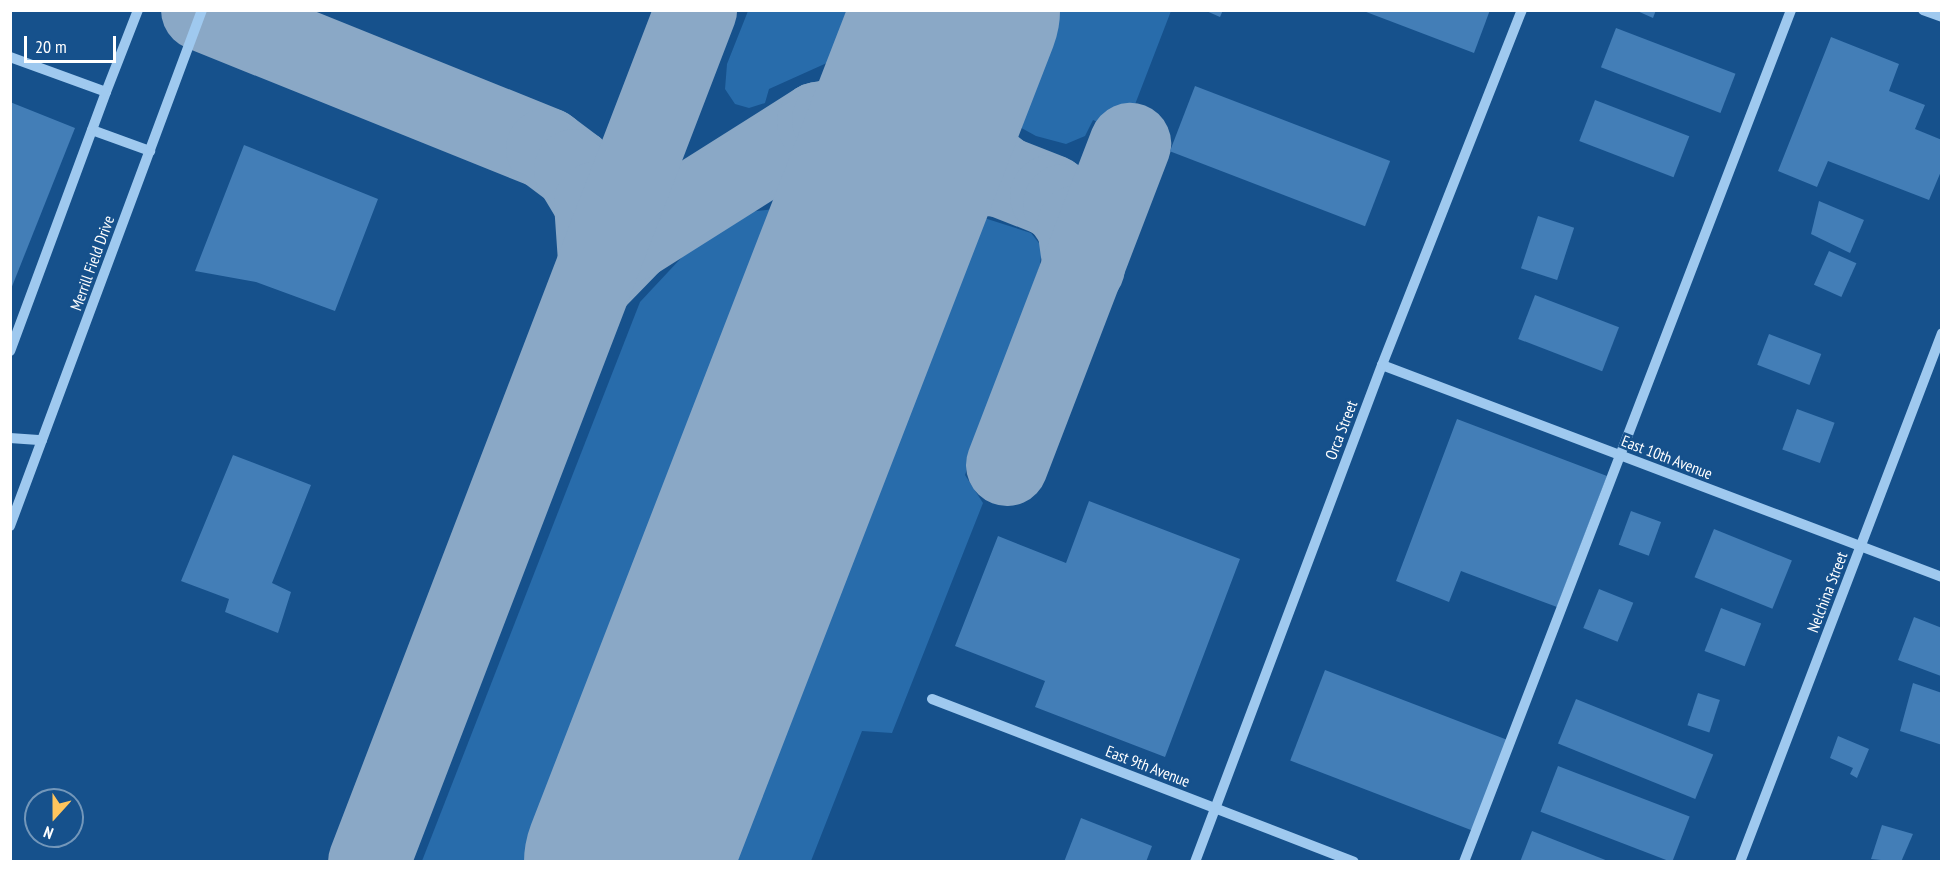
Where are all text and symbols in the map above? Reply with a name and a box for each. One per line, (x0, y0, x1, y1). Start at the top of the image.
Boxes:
scale bar (27, 24, 118, 62)
text: 20 m (35, 35, 67, 58)
street label: Merrill Field Drive (66, 213, 118, 313)
street label: Orca Street (1321, 398, 1361, 462)
street label: East 10th Avenue (1619, 431, 1715, 483)
street label: Nelchina Street (1803, 549, 1851, 635)
street label: East 9th Avenue (1103, 741, 1193, 791)
north arrow (24, 788, 84, 848)
text: N (41, 822, 56, 844)

